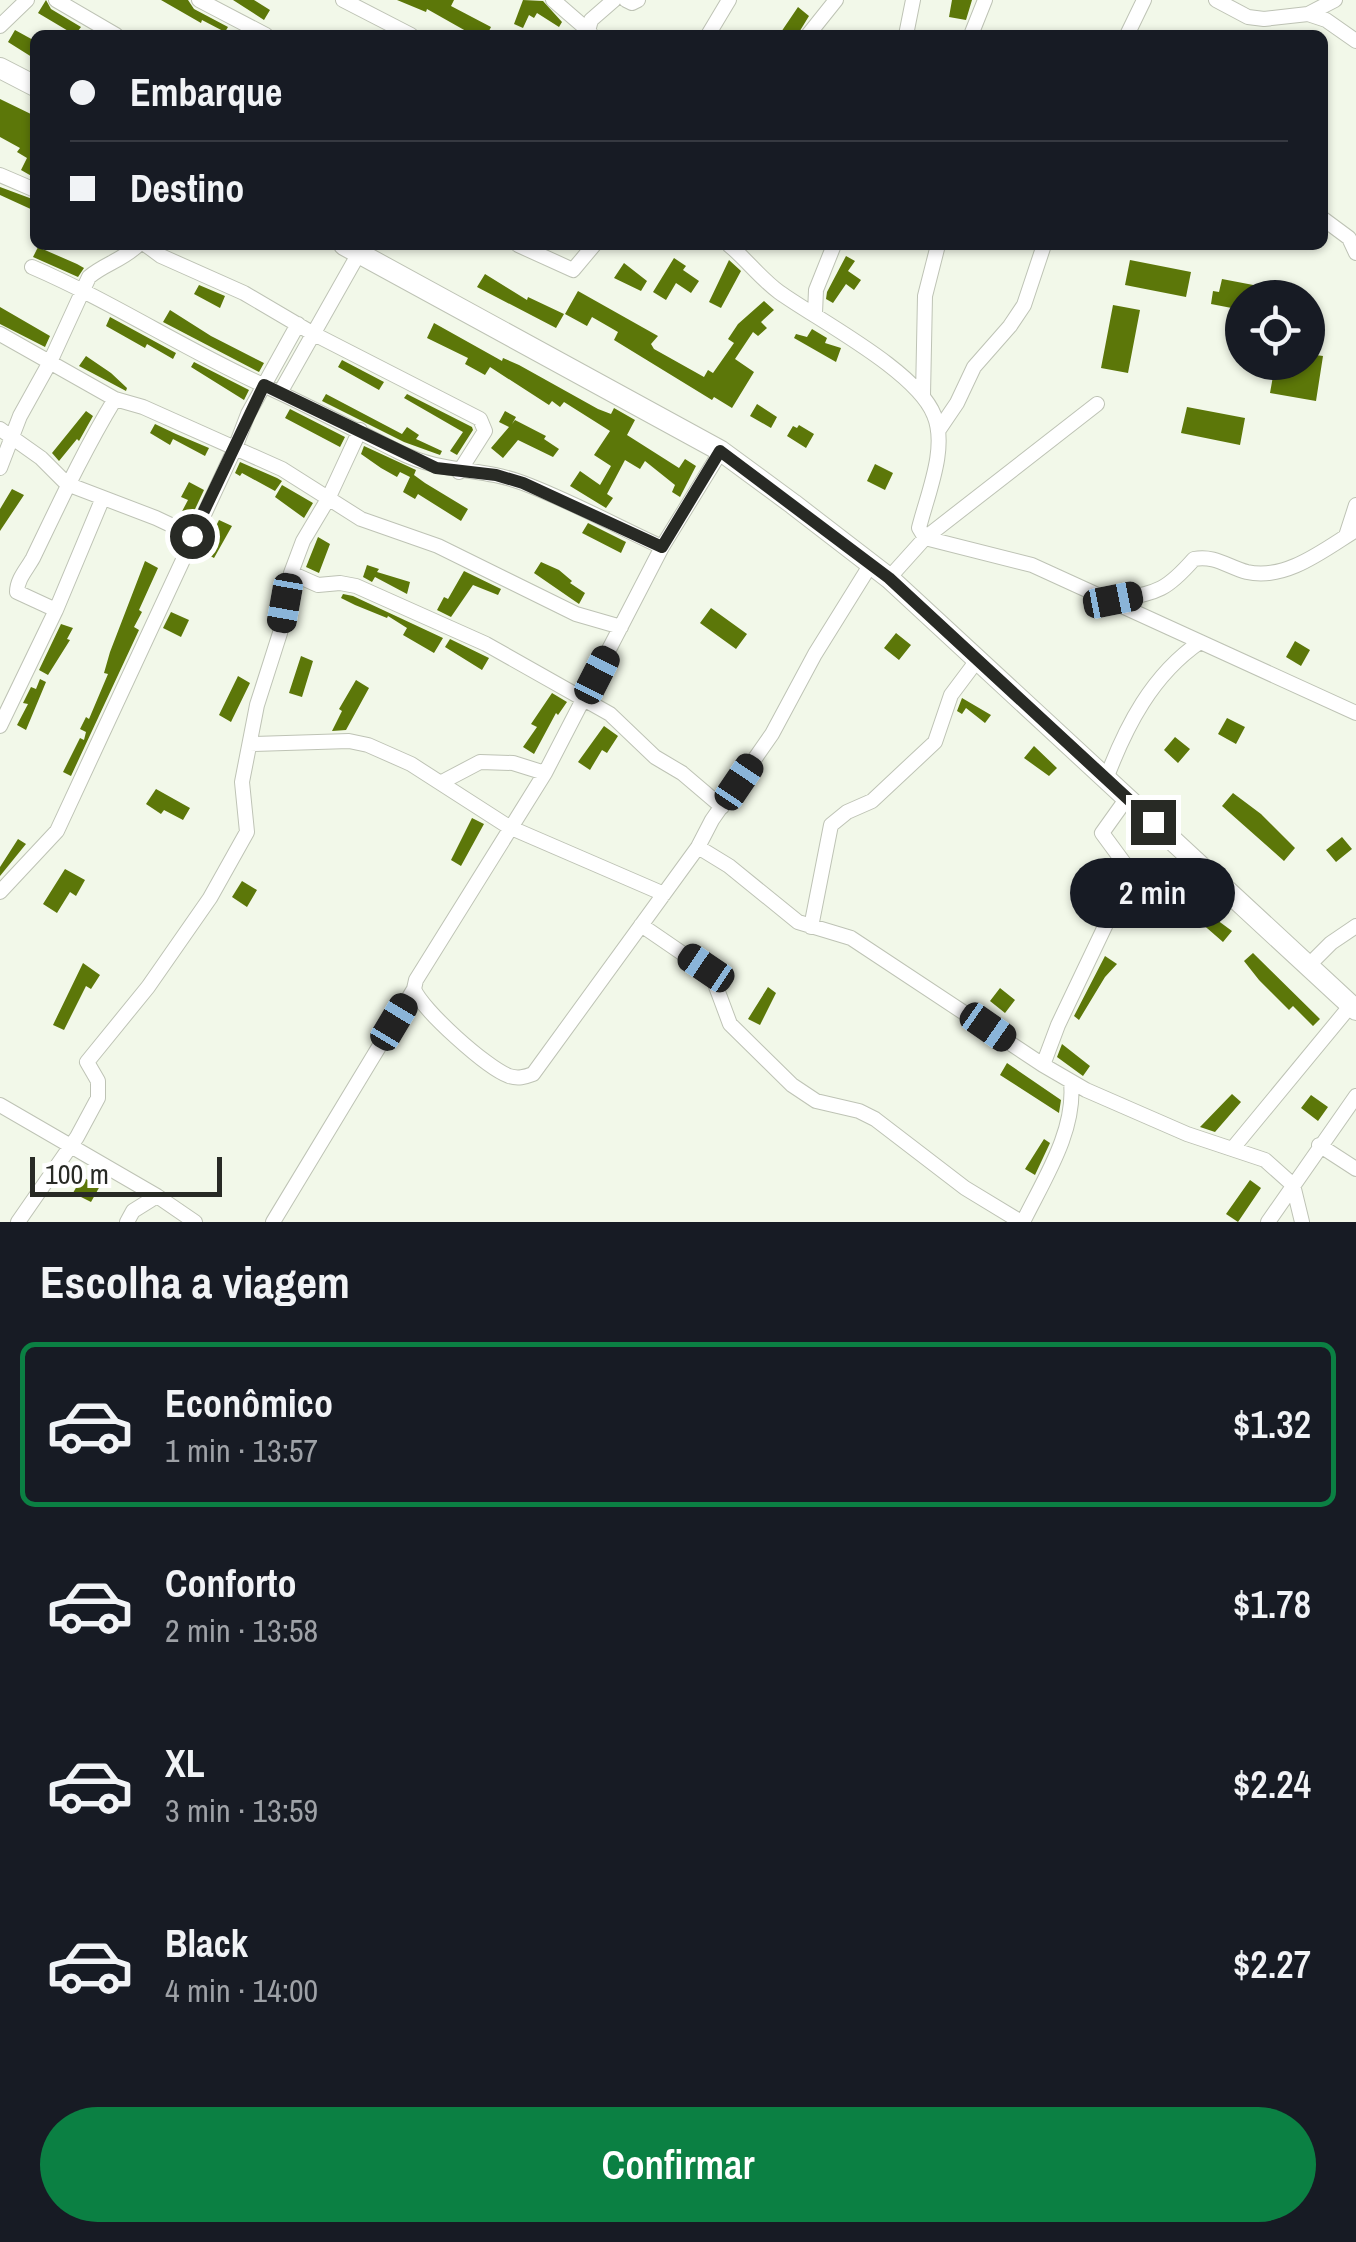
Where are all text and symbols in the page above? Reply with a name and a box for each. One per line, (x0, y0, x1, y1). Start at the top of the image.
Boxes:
text: Embarque (130, 67, 282, 118)
text: Destino (130, 163, 244, 214)
map controls (1225, 280, 1325, 380)
button: locate (1225, 280, 1325, 380)
route start (170, 514, 215, 559)
car (265, 571, 305, 635)
car (1081, 580, 1145, 620)
car (570, 641, 624, 709)
car (710, 749, 768, 815)
route end (1131, 800, 1176, 845)
callout: 2 min (1070, 857, 1236, 927)
text: 2 min (1119, 871, 1186, 914)
car (673, 939, 739, 997)
car (366, 989, 422, 1055)
car (955, 998, 1021, 1056)
scale bar (30, 1152, 222, 1196)
text: 100 m (45, 1155, 109, 1193)
text: Escolha a viagem (40, 1251, 350, 1312)
text: Econômico (165, 1378, 333, 1429)
icon: car (45, 1380, 135, 1470)
text: $1.32 (1233, 1399, 1311, 1450)
text: 1 min · 13:57 (165, 1429, 318, 1472)
text: Conforto (165, 1558, 297, 1609)
icon: car (45, 1560, 135, 1650)
text: $1.78 (1233, 1579, 1311, 1630)
text: 2 min · 13:58 (165, 1609, 318, 1652)
text: XL (165, 1738, 205, 1789)
icon: car (45, 1740, 135, 1830)
text: $2.24 (1233, 1759, 1311, 1810)
text: 3 min · 13:59 (165, 1789, 318, 1832)
text: Black (165, 1918, 248, 1969)
icon: car (45, 1920, 135, 2010)
text: $2.27 (1233, 1939, 1311, 1990)
text: 4 min · 14:00 (165, 1969, 318, 2012)
button: Confirmar (40, 2107, 1316, 2222)

